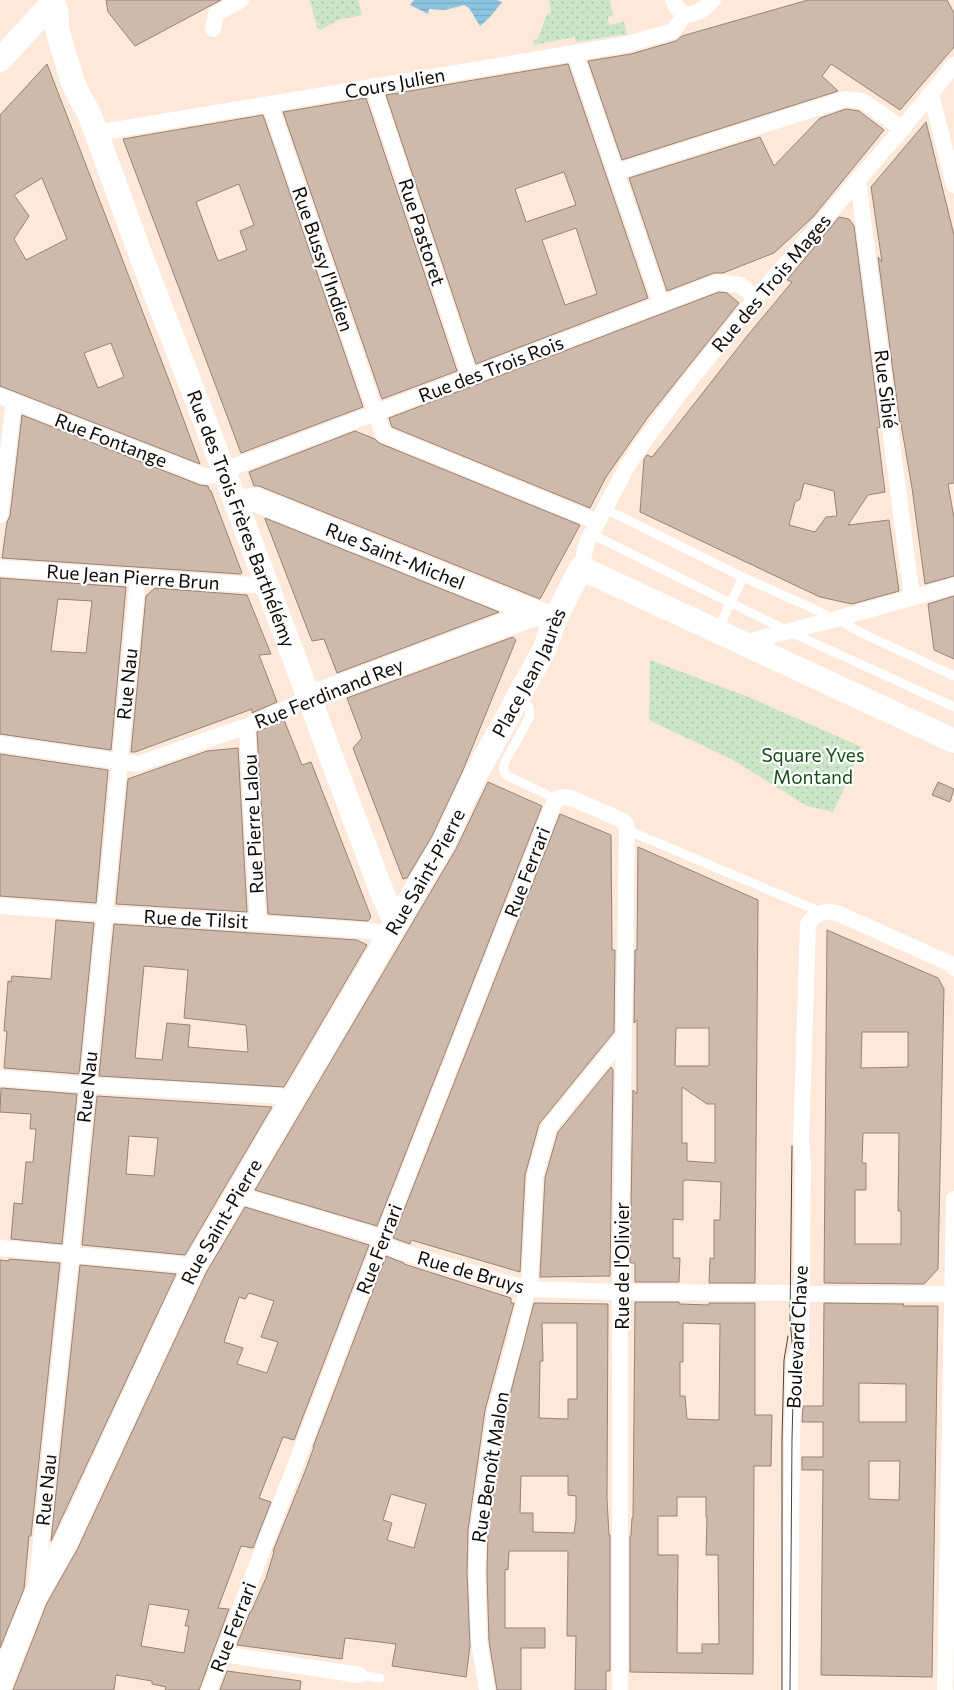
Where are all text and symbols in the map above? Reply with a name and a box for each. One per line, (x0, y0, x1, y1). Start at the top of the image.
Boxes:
street label: Cours Julien (343, 62, 447, 103)
street label: Rue Pastoret (394, 175, 451, 289)
street label: Rue Bussy l'Indien (288, 183, 359, 334)
street label: Rue des Trois Mages (706, 209, 835, 356)
street label: Rue des Trois Rois (415, 330, 567, 407)
street label: Rue Sibié (870, 348, 903, 430)
street label: Rue des Trois Frères Barthélémy (183, 386, 301, 651)
street label: Rue Fontange (52, 408, 171, 471)
street label: Rue Saint-Michel (323, 517, 468, 594)
street label: Rue Jean Pierre Brun (46, 559, 220, 594)
street label: Place Jean Jaurès (486, 604, 570, 741)
street label: Rue Nau (111, 647, 142, 721)
street label: Rue Ferdinand Rey (251, 652, 407, 733)
park label: Square Yves Montand (761, 743, 865, 788)
street label: Rue Pierre Lalou (237, 754, 268, 894)
street label: Rue Saint-Pierre (380, 805, 469, 939)
street label: Rue Ferrari (499, 823, 554, 920)
street label: Rue de Tilsit (143, 904, 249, 933)
street label: Rue Nau (71, 1050, 102, 1124)
street label: Rue Saint-Pierre (176, 1154, 266, 1288)
street label: Rue Ferrari (351, 1200, 406, 1297)
street label: Rue de l'Olivier (610, 1202, 633, 1330)
street label: Rue de Bruys (415, 1245, 527, 1298)
street label: Boulevard Chave (781, 1265, 812, 1409)
street label: Rue Benoît Malon (466, 1390, 513, 1544)
street label: Rue Nau (30, 1453, 61, 1527)
street label: Rue Ferrari (205, 1578, 260, 1675)

